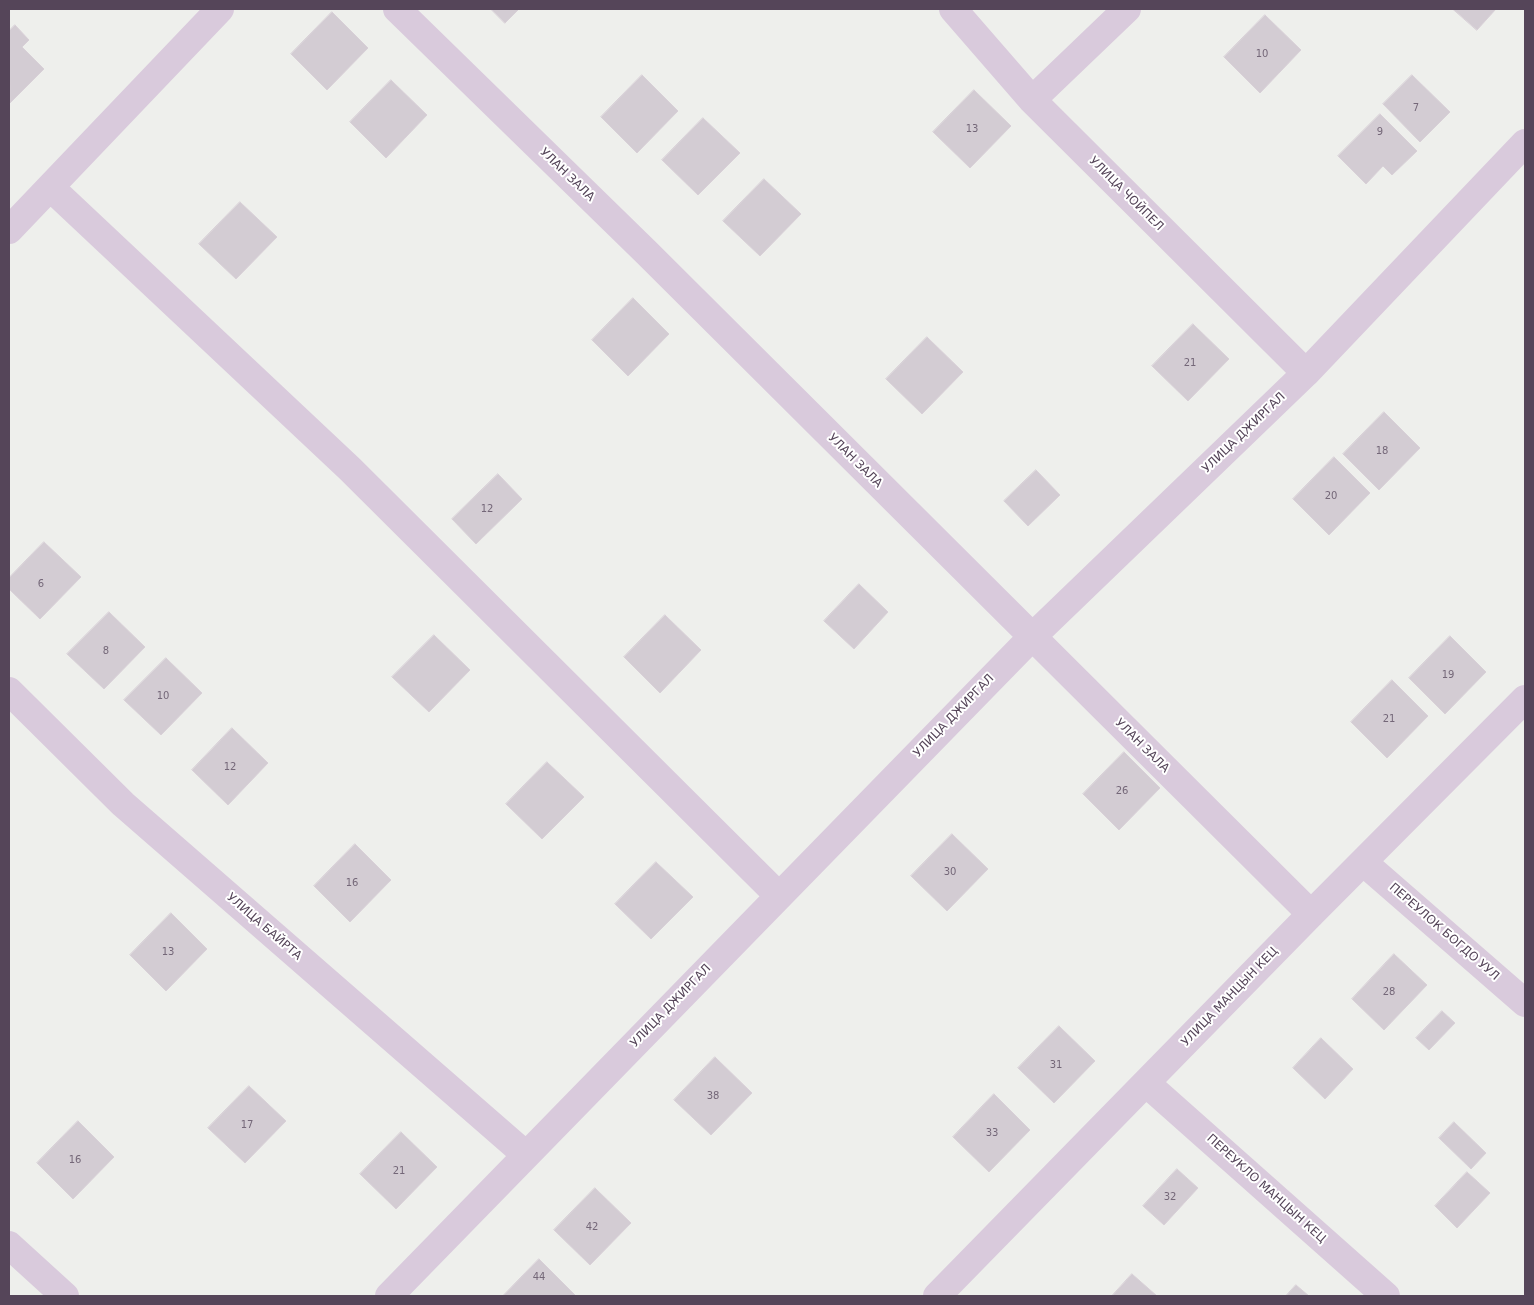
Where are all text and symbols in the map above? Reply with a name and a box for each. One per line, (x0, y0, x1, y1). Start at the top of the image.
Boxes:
house number: 10 (1256, 48, 1268, 60)
house number: 7 (1413, 102, 1419, 114)
house number: 13 (966, 123, 978, 135)
house number: 9 (1377, 126, 1383, 138)
street label: УЛАН ЗАЛА (537, 145, 597, 205)
street label: УЛИЦА ЧОЙПЕЛ (1086, 154, 1166, 234)
house number: 21 (1184, 357, 1196, 369)
street label: УЛИЦА ДЖИРГАЛ (1200, 390, 1288, 476)
street label: УЛАН ЗАЛА (825, 431, 885, 491)
house number: 18 (1376, 445, 1388, 457)
house number: 20 (1325, 490, 1337, 502)
house number: 12 (481, 503, 493, 515)
house number: 6 (38, 578, 44, 590)
house number: 8 (103, 645, 109, 657)
house number: 19 (1442, 669, 1454, 681)
street label: УЛИЦА ДЖИРГАЛ (911, 672, 997, 760)
house number: 10 (157, 690, 169, 702)
house number: 21 (1383, 713, 1395, 725)
street label: УЛАН ЗАЛА (1112, 716, 1172, 776)
house number: 12 (224, 761, 236, 773)
house number: 26 (1116, 785, 1128, 797)
house number: 30 (944, 866, 956, 878)
house number: 16 (346, 877, 358, 889)
street label: ПЕРЕУЛОК БОГДО УУЛ (1386, 880, 1502, 984)
street label: УЛИЦА БАЙРТА (223, 890, 305, 964)
street label: УЛИЦА МАНЦЫН КЕЦ (1179, 944, 1281, 1050)
house number: 13 (162, 946, 174, 958)
street label: УЛИЦА ДЖИРГАЛ (628, 962, 714, 1050)
house number: 28 (1383, 986, 1395, 998)
house number: 31 (1050, 1059, 1062, 1071)
house number: 38 (707, 1090, 719, 1102)
house number: 17 (241, 1119, 253, 1131)
house number: 33 (986, 1127, 998, 1139)
street label: ПЕРЕУКЛО МАНЦЫН КЕЦ (1203, 1132, 1329, 1246)
house number: 16 (69, 1154, 81, 1166)
house number: 21 (393, 1165, 405, 1177)
house number: 32 (1164, 1191, 1176, 1203)
house number: 42 (586, 1221, 598, 1233)
house number: 44 (533, 1271, 545, 1283)

